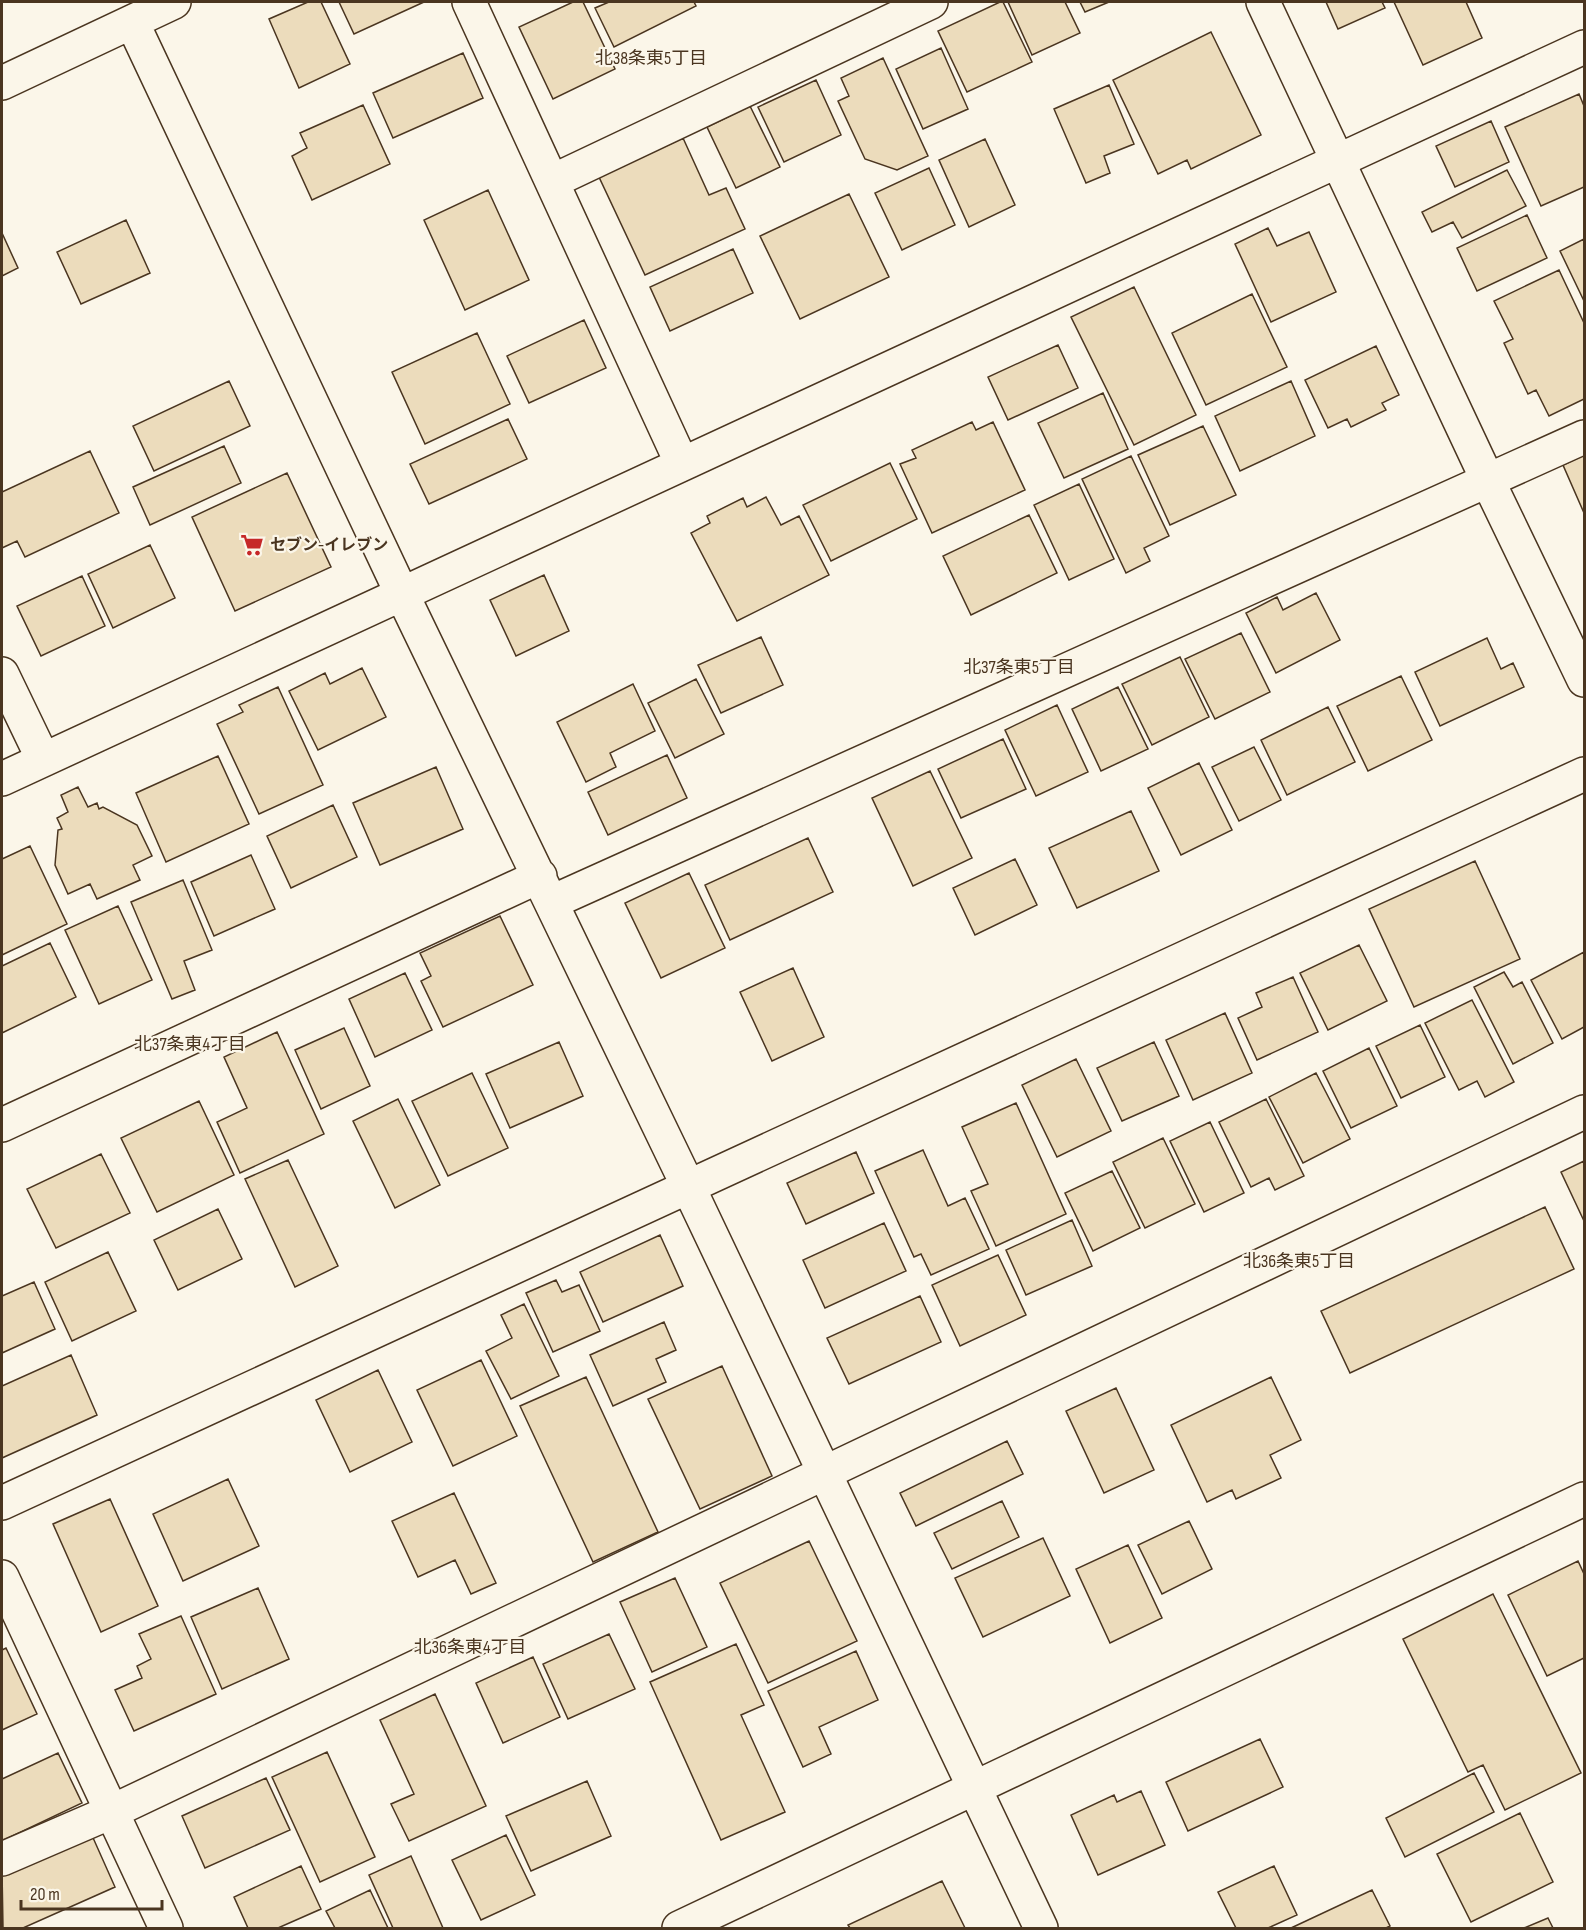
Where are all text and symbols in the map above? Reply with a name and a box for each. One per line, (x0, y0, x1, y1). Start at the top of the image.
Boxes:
district label: 北38条東5丁目 (595, 48, 707, 69)
supermarket icon: セブン-イレブン (239, 532, 265, 558)
place label: セブン-イレブン (270, 536, 388, 555)
district label: 北37条東5丁目 (963, 657, 1075, 678)
district label: 北37条東4丁目 (134, 1034, 246, 1055)
district label: 北36条東5丁目 (1243, 1251, 1355, 1272)
district label: 北36条東4丁目 (414, 1637, 526, 1658)
scale bar (21, 1873, 162, 1911)
text: 20 m (30, 1884, 60, 1905)

